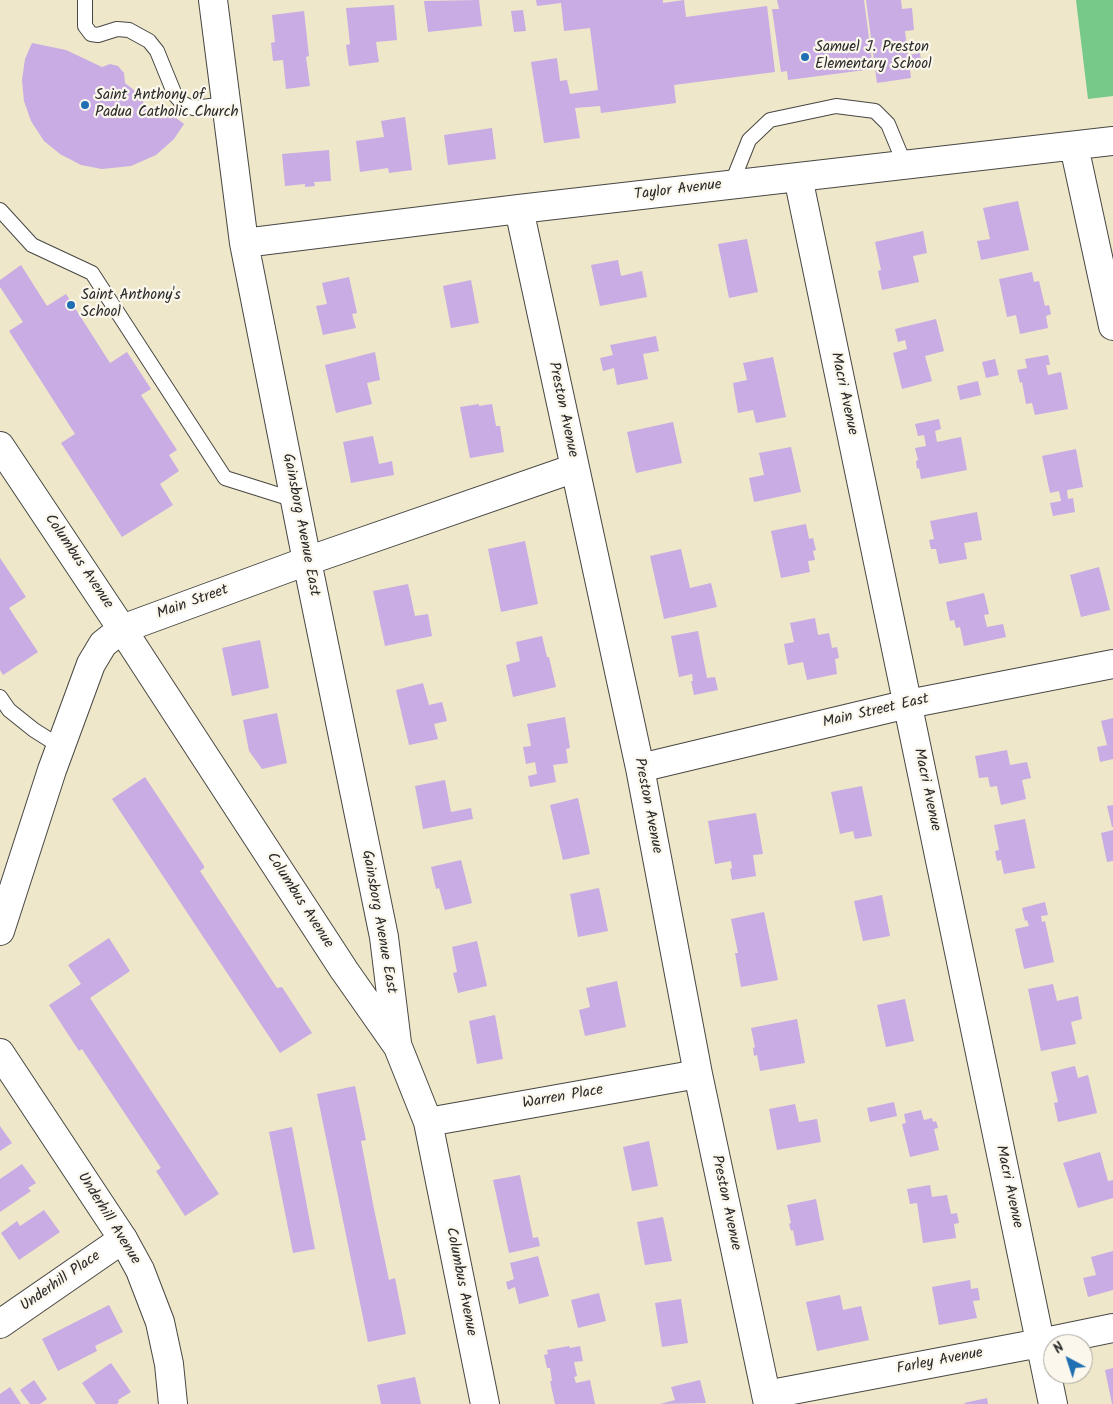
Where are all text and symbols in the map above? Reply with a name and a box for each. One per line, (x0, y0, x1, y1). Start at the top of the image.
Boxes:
place label: Samuel J. Preston Elementary School (815, 39, 932, 74)
marker: Samuel J. Preston Elementary School (799, 51, 811, 63)
place label: Saint Anthony of Padua Catholic Church (95, 87, 238, 122)
marker: Saint Anthony of Padua Catholic Church (79, 99, 91, 111)
street label: Taylor Avenue (633, 177, 723, 205)
place label: Saint Anthony's School (81, 287, 181, 322)
marker: Saint Anthony's School (65, 299, 77, 311)
street label: Macri Avenue (825, 351, 861, 437)
street label: Preston Avenue (543, 361, 581, 459)
street label: Gainsborg Avenue East (277, 452, 323, 598)
street label: Columbus Avenue (40, 511, 116, 613)
street label: Main Street (155, 582, 231, 624)
street label: Main Street East (821, 691, 931, 733)
street label: Macri Avenue (908, 747, 944, 833)
street label: Preston Avenue (629, 757, 665, 855)
street label: Gainsborg Avenue East (357, 849, 399, 995)
street label: Columbus Avenue (261, 850, 337, 952)
street label: Warren Place (521, 1082, 605, 1114)
street label: Macri Avenue (990, 1144, 1026, 1230)
street label: Preston Avenue (706, 1154, 744, 1252)
street label: Underhill Avenue (72, 1170, 144, 1268)
street label: Columbus Avenue (441, 1226, 479, 1338)
street label: Underhill Place (18, 1248, 104, 1316)
north arrow (1043, 1334, 1093, 1384)
text: N (1049, 1337, 1069, 1360)
street label: Farley Avenue (895, 1345, 985, 1379)

